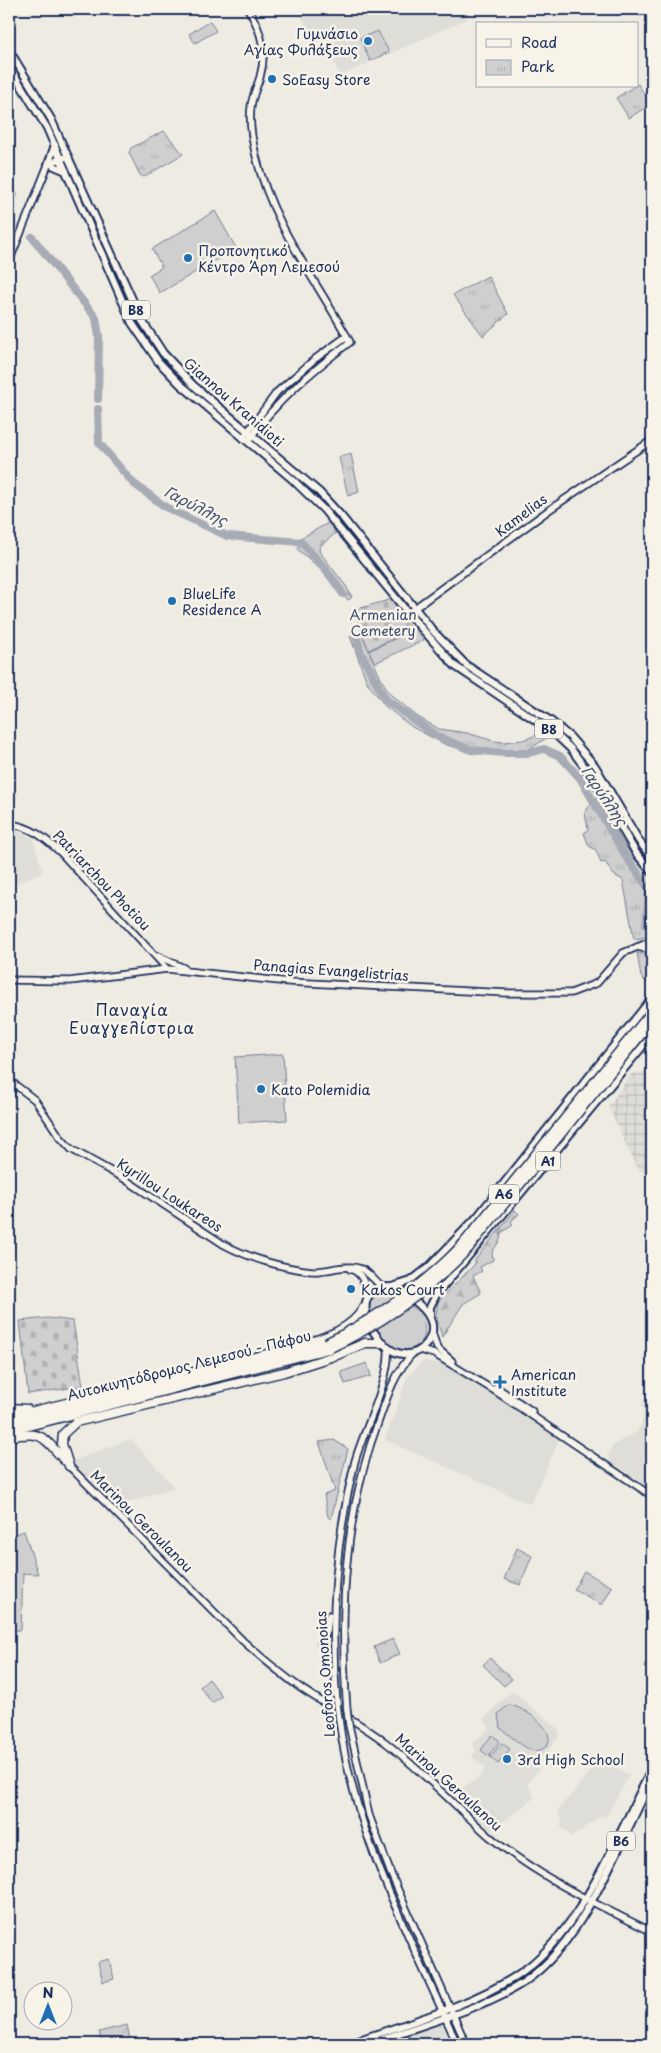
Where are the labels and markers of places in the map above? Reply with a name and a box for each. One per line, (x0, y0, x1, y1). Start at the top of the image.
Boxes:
place label: Γυμνάσιο Αγίας Φυλάξεως (244, 23, 358, 60)
marker: Γυμνάσιο Αγίας Φυλάξεως (362, 35, 374, 47)
place label: SoEasy Store (282, 69, 370, 90)
marker: SoEasy Store (266, 73, 278, 85)
place label: Προπονητικό Κέντρο Άρη Λεμεσού (198, 240, 340, 277)
marker: Προπονητικό Κέντρο Άρη Λεμεσού (182, 252, 194, 264)
place label: BlueLife Residence A (182, 583, 262, 620)
marker: BlueLife Residence A (166, 595, 178, 607)
place label: Kato Polemidia (271, 1079, 371, 1100)
marker: Kato Polemidia (255, 1083, 267, 1095)
place label: Kakos Court (361, 1279, 445, 1300)
marker: Kakos Court (345, 1283, 357, 1295)
place label: American Institute (511, 1364, 576, 1401)
marker: American Institute (493, 1375, 507, 1389)
place label: 3rd High School (517, 1749, 624, 1770)
marker: 3rd High School (501, 1753, 513, 1765)

